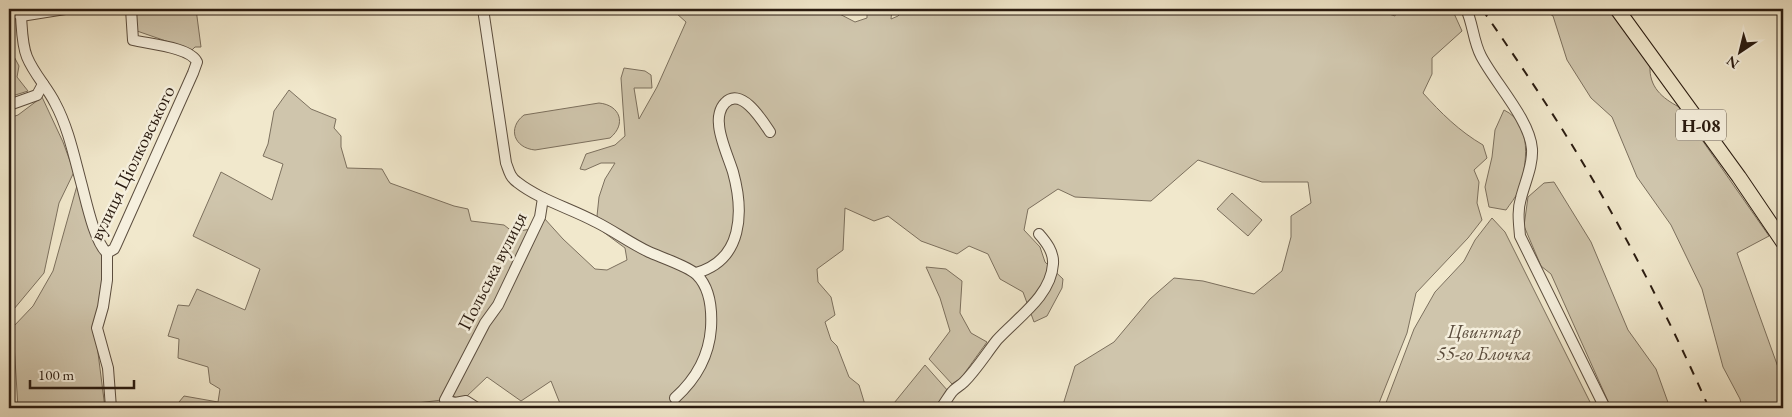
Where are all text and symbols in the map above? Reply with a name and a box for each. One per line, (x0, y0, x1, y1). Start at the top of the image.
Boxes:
north arrow (1714, 28, 1764, 78)
text: N (1722, 52, 1742, 73)
street label: вулиця Ціолковського (84, 81, 180, 245)
road number: Н-08 (1676, 110, 1726, 140)
street label: Польська вулиця (451, 207, 533, 334)
park label: Цвинтар 55-го Блочка (1437, 319, 1531, 366)
scale bar (30, 357, 134, 389)
text: 100 m (38, 365, 75, 384)

